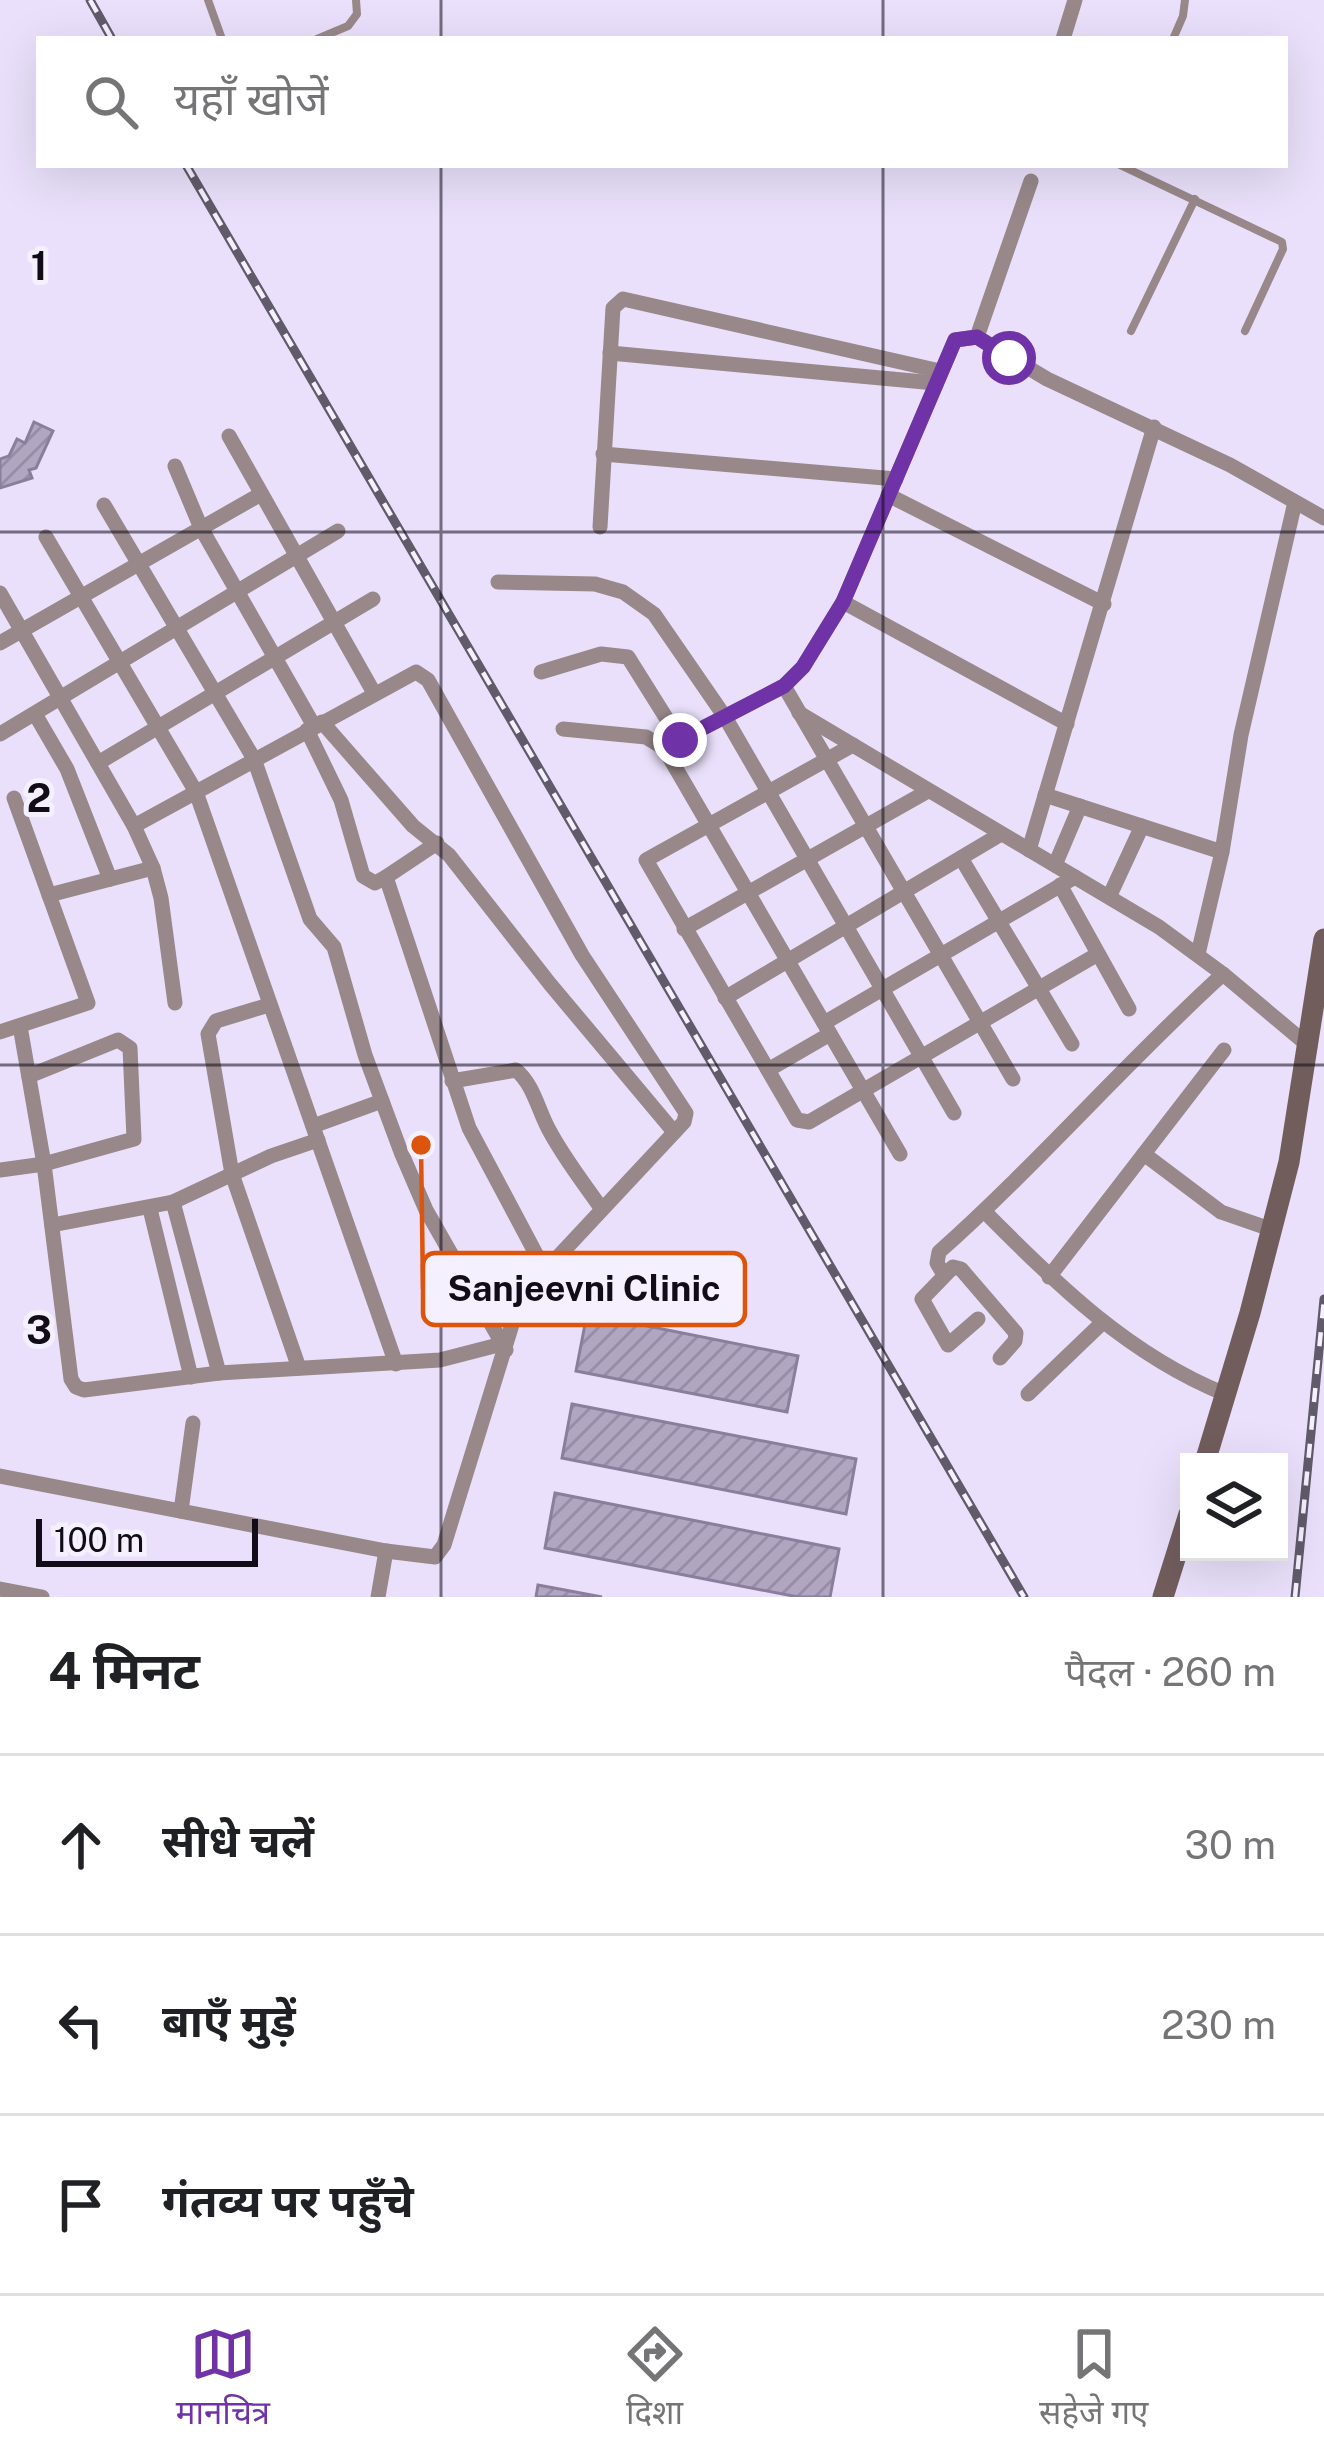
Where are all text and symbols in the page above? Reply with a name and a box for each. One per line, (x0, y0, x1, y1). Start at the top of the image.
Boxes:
search box (36, 36, 1288, 168)
icon: search (78, 69, 144, 135)
text: यहाँ खोजें (174, 72, 328, 125)
text: 1 (31, 243, 47, 289)
route start (982, 331, 1036, 385)
route end (653, 713, 707, 767)
text: 2 (27, 775, 51, 821)
callout: Sanjeevni Clinic (423, 1253, 745, 1325)
text: Sanjeevni Clinic (447, 1267, 721, 1309)
text: 3 (26, 1307, 52, 1353)
map controls (1180, 1453, 1288, 1561)
button: layers (1180, 1453, 1288, 1561)
scale bar (36, 1513, 258, 1566)
text: 100 m (54, 1521, 144, 1559)
text: 4 मिनट (48, 1641, 200, 1700)
text: पैदल · 260 m (1065, 1649, 1276, 1695)
icon: ahead (48, 1812, 114, 1878)
text: सीधे चलें (162, 1814, 314, 1867)
text: 30 m (1185, 1822, 1276, 1868)
icon: left (48, 1992, 114, 2058)
text: बाएँ मुड़ें (162, 1994, 296, 2047)
text: 230 m (1161, 2002, 1276, 2048)
icon: arrive (48, 2172, 114, 2238)
text: गंतव्य पर पहुँचे (162, 2174, 414, 2227)
tab: मानचित्र (176, 2321, 270, 2437)
tab: दिशा (622, 2321, 688, 2437)
tab: सहेजे गए (1039, 2321, 1148, 2437)

